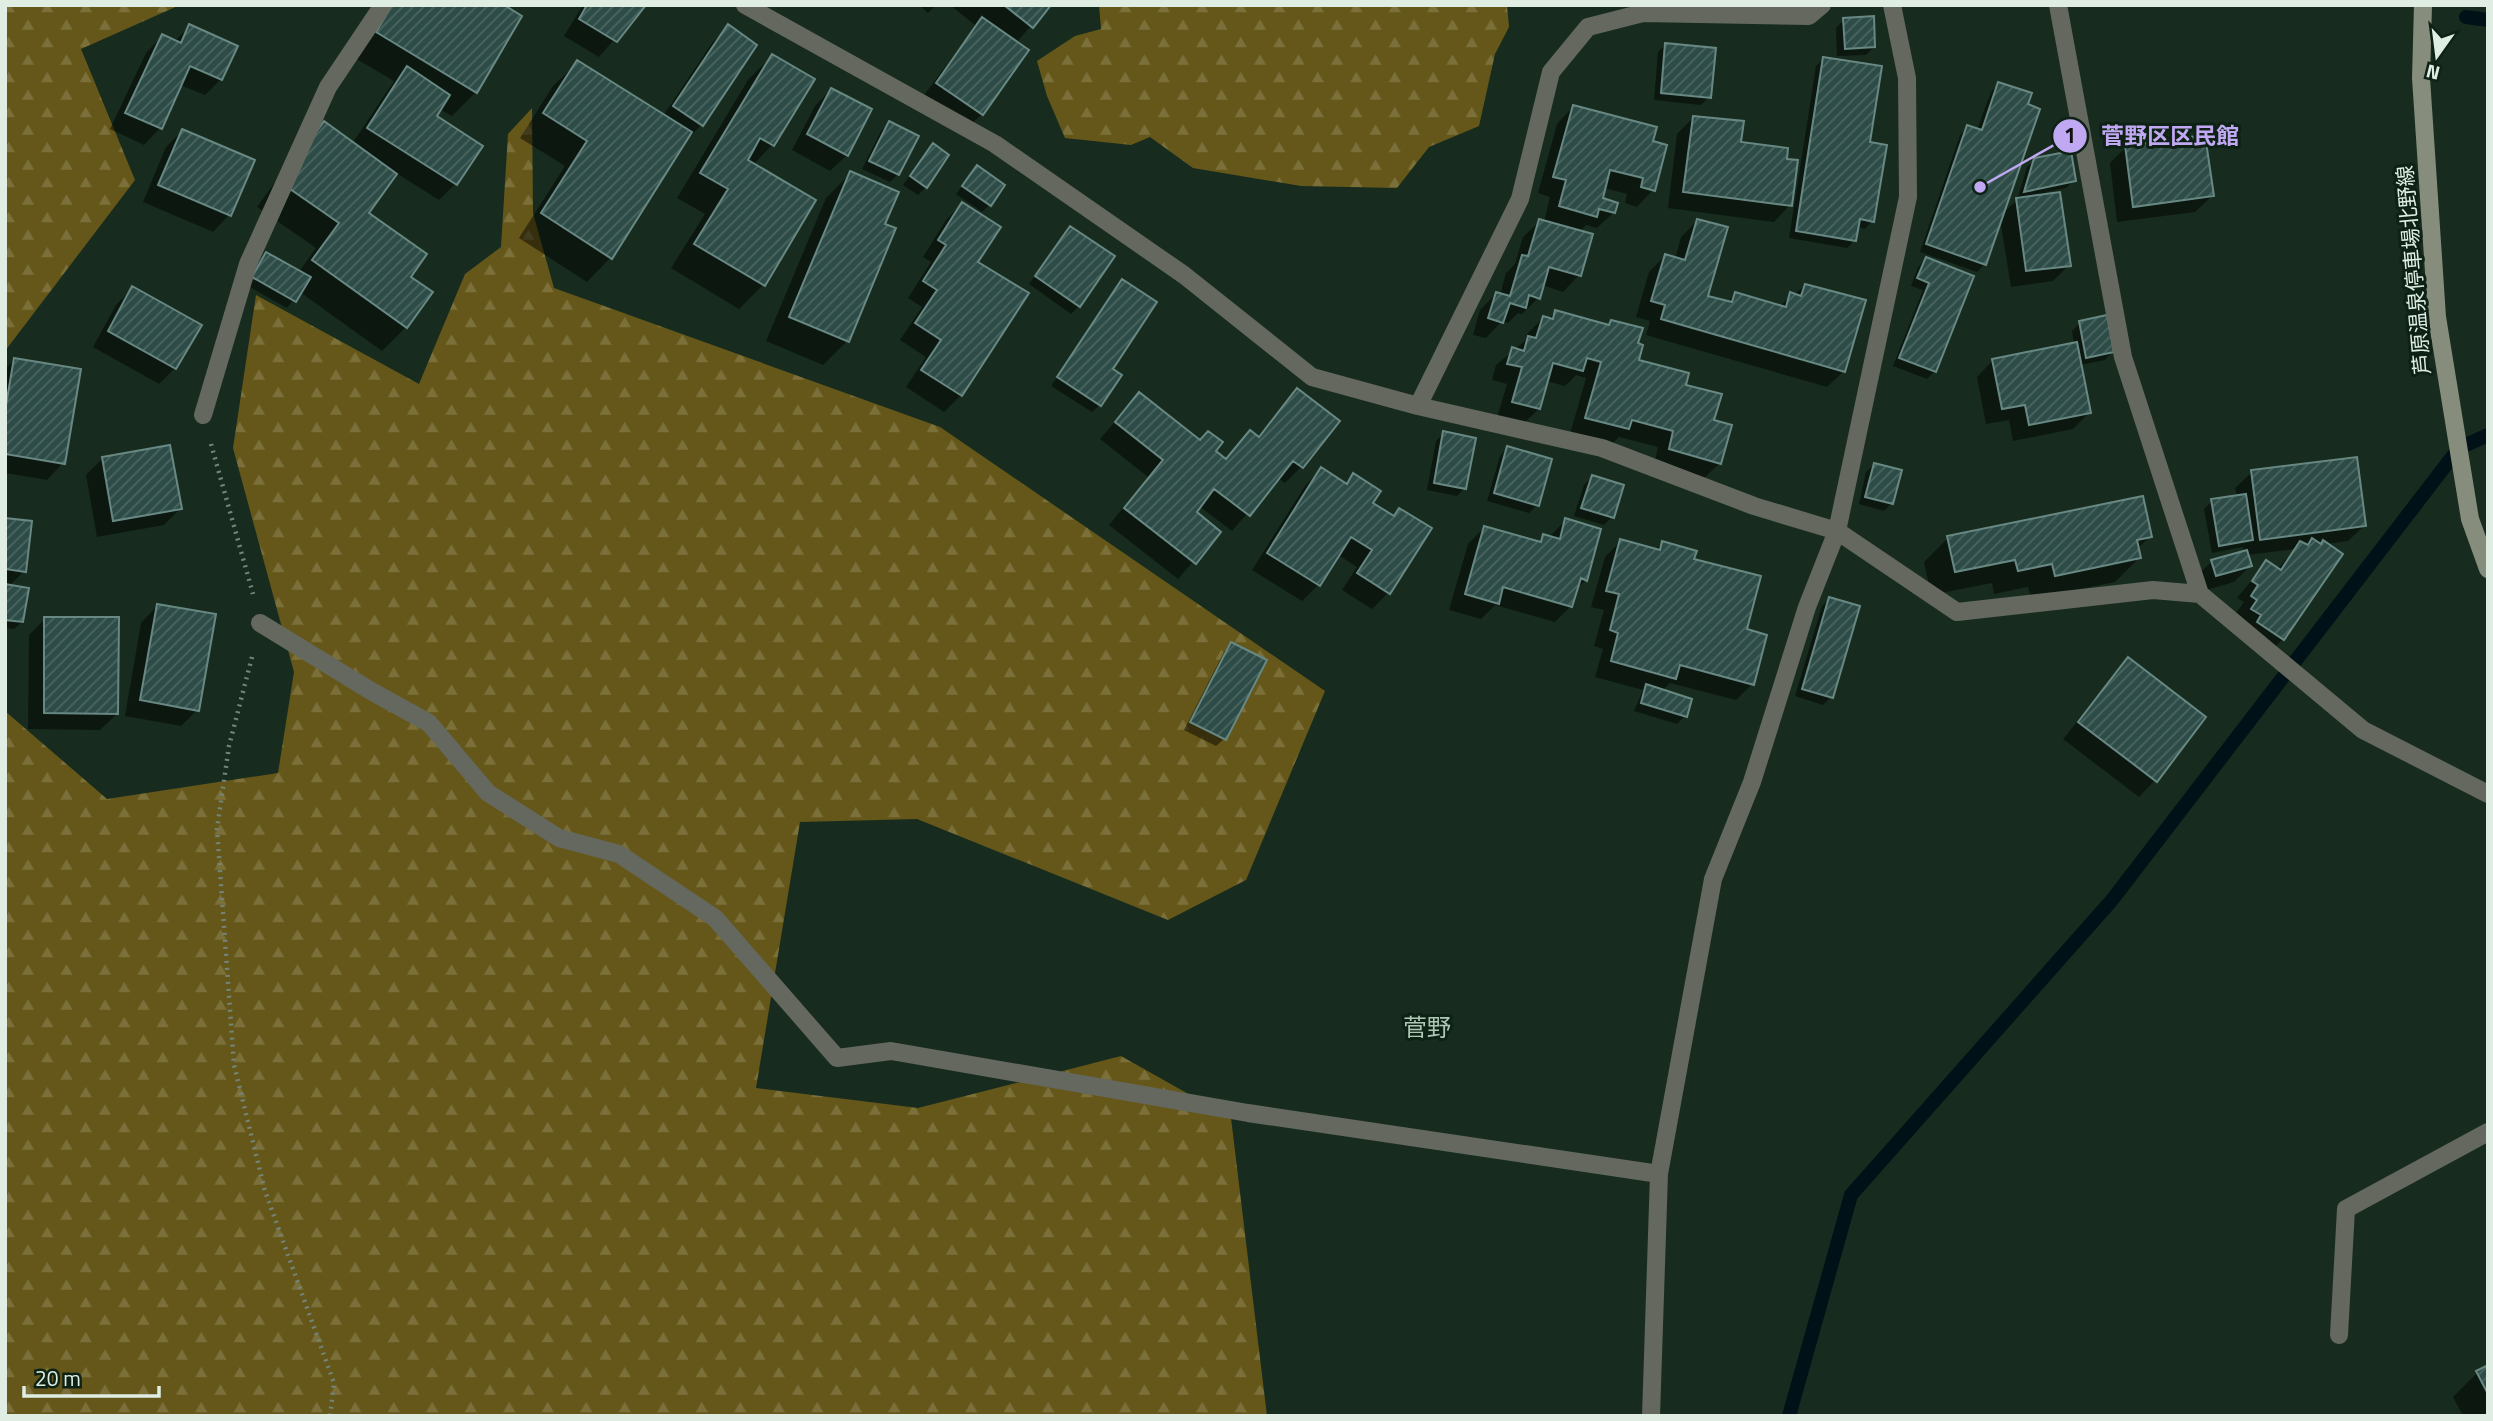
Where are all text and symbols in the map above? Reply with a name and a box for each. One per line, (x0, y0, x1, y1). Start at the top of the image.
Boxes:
north arrow (2402, 21, 2472, 91)
text: N (2423, 57, 2443, 89)
callout: 菅野区区民館 (2052, 114, 2253, 158)
text: 菅野区区民館 (2101, 118, 2239, 153)
text: 1 (2064, 119, 2076, 151)
street label: 芦原温泉停車場北野線 (2388, 164, 2438, 376)
district label: 菅野 (1403, 1009, 1451, 1045)
scale bar (24, 1354, 159, 1398)
text: 20 m (35, 1362, 81, 1394)

